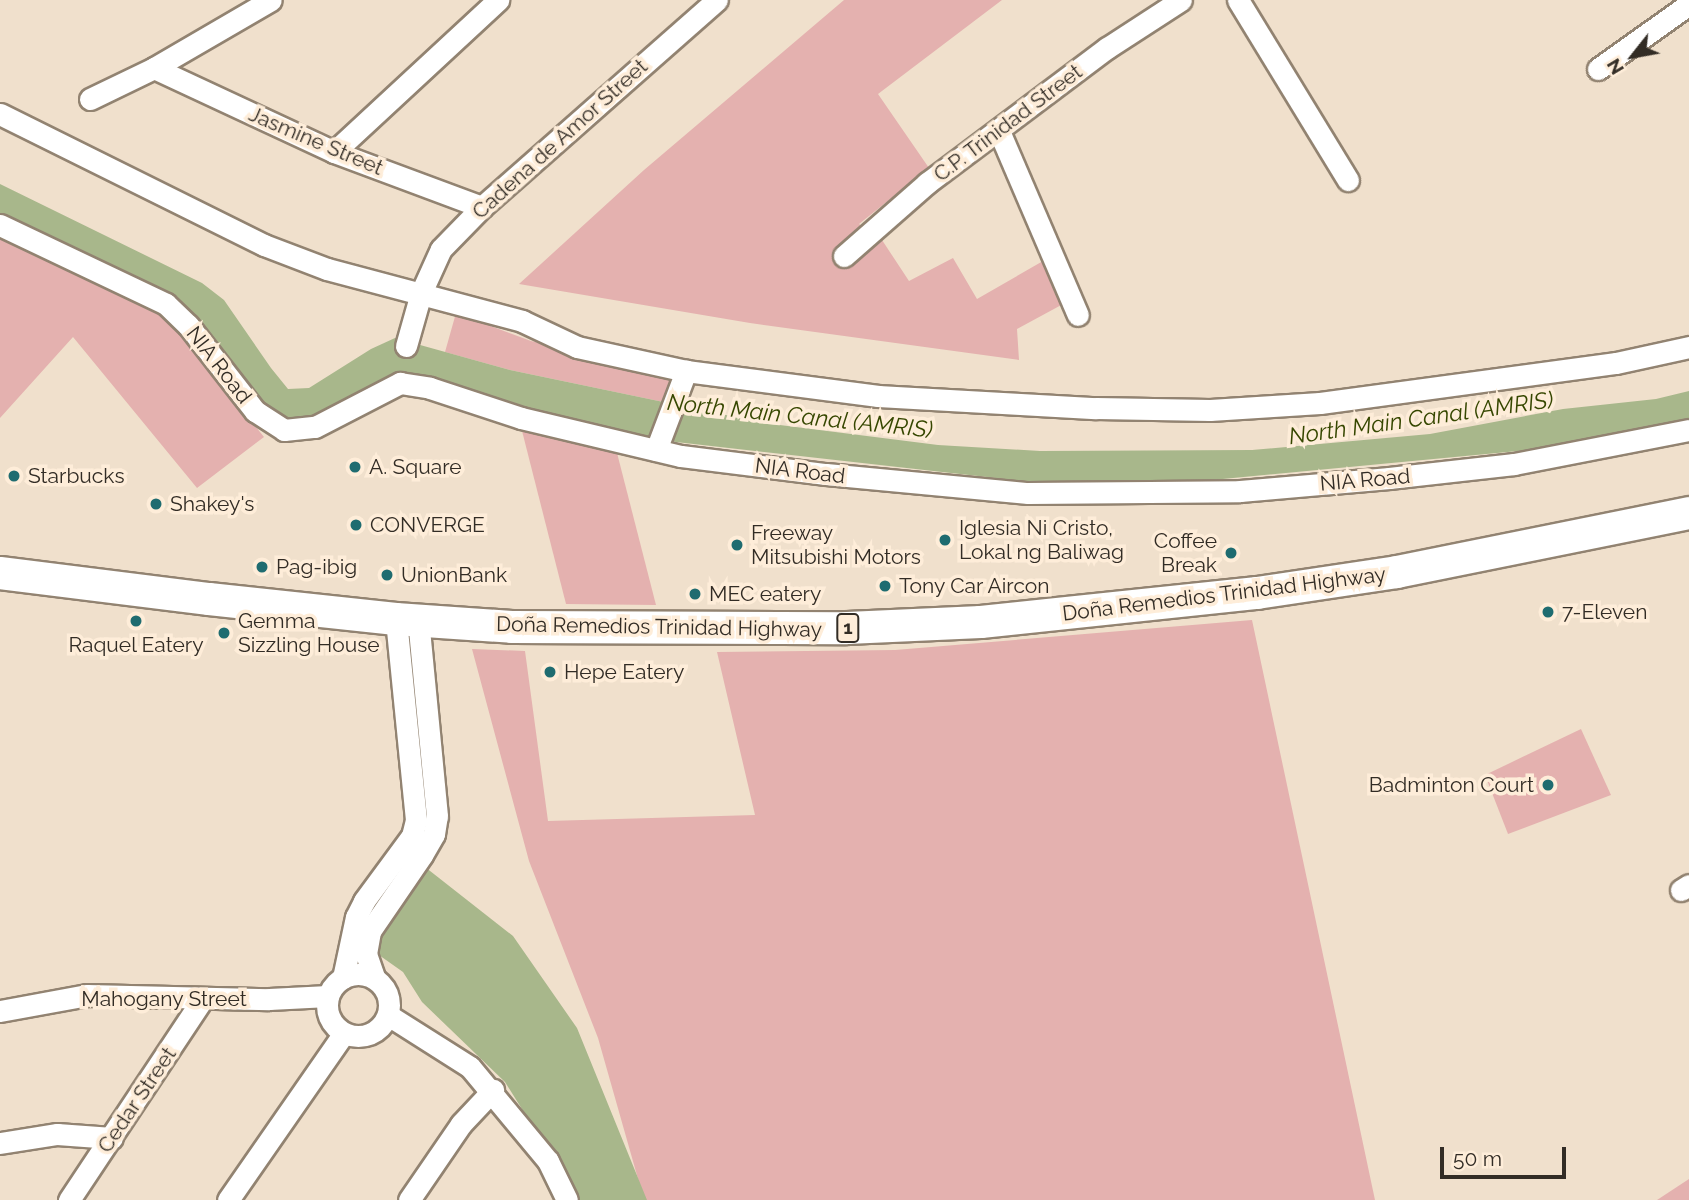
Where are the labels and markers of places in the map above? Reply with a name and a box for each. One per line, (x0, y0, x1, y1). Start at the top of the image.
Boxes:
place label: A. Square (369, 454, 462, 480)
marker: A. Square (347, 459, 363, 475)
place label: Starbucks (28, 463, 125, 489)
marker: Starbucks (6, 468, 22, 484)
place label: Shakey's (170, 491, 254, 517)
marker: Shakey's (148, 496, 164, 512)
place label: CONVERGE (370, 512, 485, 538)
place label: Iglesia Ni Cristo, Lokal ng Baliwag (959, 515, 1125, 565)
marker: CONVERGE (348, 517, 364, 533)
place label: Freeway Mitsubishi Motors (751, 520, 921, 570)
place label: Coffee Break (1154, 528, 1217, 578)
marker: Iglesia Ni Cristo, Lokal ng Baliwag (937, 532, 953, 548)
marker: Freeway Mitsubishi Motors (729, 537, 745, 553)
marker: Coffee Break (1223, 545, 1239, 561)
place label: Pag-ibig (276, 554, 357, 580)
marker: Pag-ibig (254, 559, 270, 575)
place label: UnionBank (401, 562, 507, 588)
marker: UnionBank (379, 567, 395, 583)
place label: Tony Car Aircon (899, 573, 1051, 599)
marker: Tony Car Aircon (877, 578, 893, 594)
place label: MEC eatery (709, 581, 821, 607)
marker: MEC eatery (687, 586, 703, 602)
place label: 7-Eleven (1562, 599, 1647, 625)
marker: 7-Eleven (1540, 604, 1556, 620)
place label: Gemma Sizzling House (238, 608, 380, 658)
marker: Raquel Eatery (128, 613, 144, 629)
marker: Gemma Sizzling House (216, 625, 232, 641)
place label: Raquel Eatery (68, 632, 204, 658)
place label: Hepe Eatery (564, 659, 684, 685)
marker: Hepe Eatery (542, 664, 558, 680)
place label: Badminton Court (1369, 772, 1534, 798)
marker: Badminton Court (1540, 777, 1556, 793)

